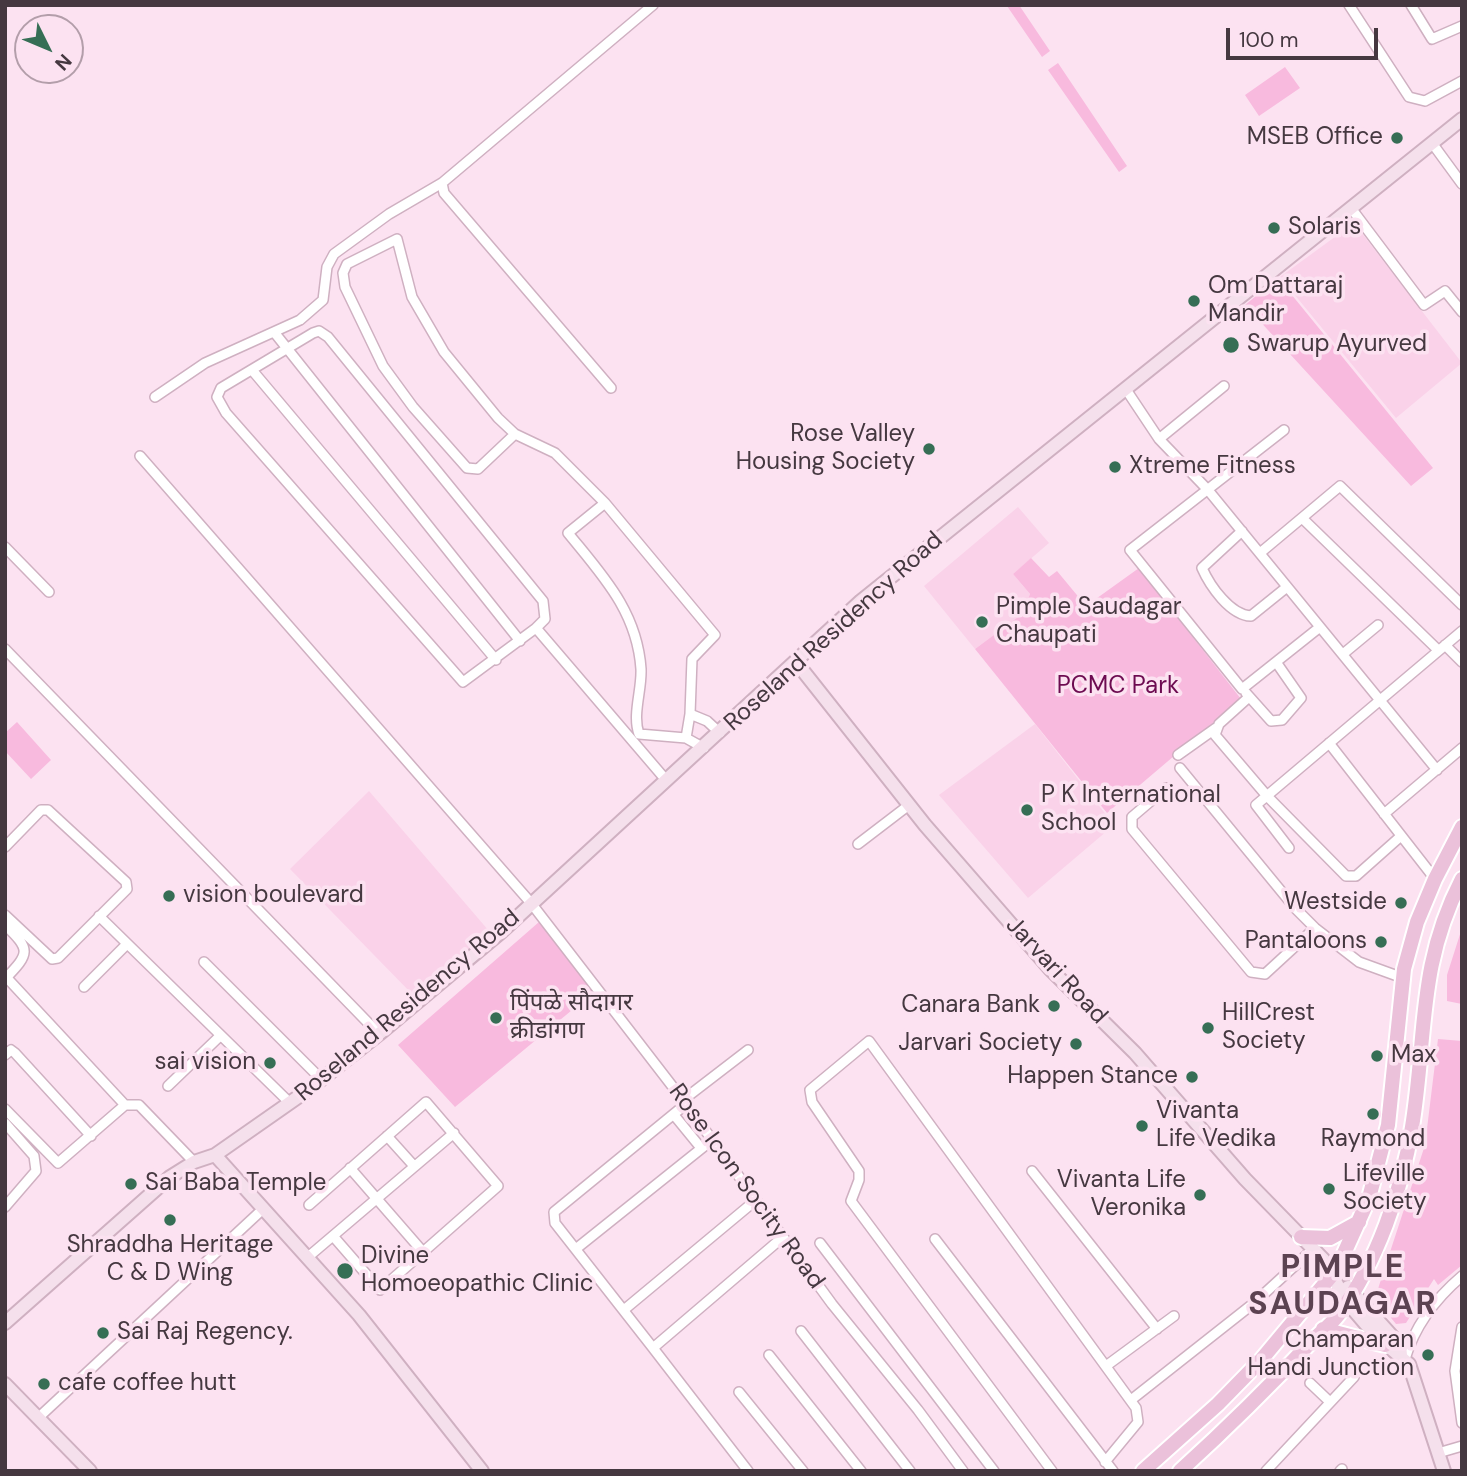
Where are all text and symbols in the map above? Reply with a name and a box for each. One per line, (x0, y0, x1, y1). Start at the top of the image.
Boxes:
north arrow (14, 14, 84, 84)
scale bar (1229, 14, 1381, 58)
text: 100 m (1239, 26, 1299, 54)
text: N (49, 49, 77, 76)
place label: MSEB Office (1247, 124, 1383, 152)
marker: MSEB Office (1389, 130, 1405, 146)
place label: Solaris (1288, 214, 1361, 242)
marker: Solaris (1266, 220, 1282, 236)
place label: Om Dattaraj Mandir (1208, 273, 1343, 329)
marker: Om Dattaraj Mandir (1186, 293, 1202, 309)
place label: Swarup Ayurved (1247, 331, 1427, 359)
marker: Swarup Ayurved (1221, 335, 1241, 355)
place label: Rose Valley Housing Society (736, 421, 915, 477)
marker: Rose Valley Housing Society (921, 441, 937, 457)
place label: Xtreme Fitness (1129, 453, 1296, 481)
marker: Xtreme Fitness (1107, 459, 1123, 475)
street label: Roseland Residency Road (719, 526, 949, 738)
place label: Pimple Saudagar Chaupati (996, 594, 1182, 650)
marker: Pimple Saudagar Chaupati (974, 614, 990, 630)
park label: PCMC Park (1057, 673, 1179, 701)
place label: P K International School (1041, 782, 1221, 838)
marker: P K International School (1019, 802, 1035, 818)
place label: vision boulevard (183, 882, 364, 910)
marker: vision boulevard (161, 888, 177, 904)
place label: Westside (1284, 889, 1387, 917)
marker: Westside (1393, 895, 1409, 911)
street label: Roseland Residency Road (290, 904, 526, 1108)
street label: Jarvari Road (999, 911, 1113, 1031)
place label: Pantaloons (1245, 928, 1367, 956)
marker: Pantaloons (1373, 934, 1389, 950)
place label: पिंपळे सौदागर क्रीडांगण (510, 990, 633, 1046)
place label: Canara Bank (901, 992, 1040, 1020)
marker: Canara Bank (1046, 998, 1062, 1014)
place label: HillCrest Society (1222, 1000, 1315, 1056)
marker: पिंपळे सौदागर क्रीडांगण (488, 1010, 504, 1026)
marker: HillCrest Society (1200, 1020, 1216, 1036)
place label: Jarvari Society (898, 1030, 1062, 1058)
marker: Jarvari Society (1068, 1036, 1084, 1052)
place label: Max (1391, 1042, 1436, 1070)
marker: Max (1369, 1048, 1385, 1064)
place label: sai vision (155, 1049, 256, 1077)
marker: sai vision (262, 1055, 278, 1071)
place label: Happen Stance (1007, 1063, 1178, 1091)
marker: Happen Stance (1184, 1069, 1200, 1085)
street label: Rose Icon Socity Road (662, 1079, 830, 1295)
place label: Vivanta Life Vedika (1156, 1098, 1276, 1154)
marker: Raymond (1365, 1106, 1381, 1122)
marker: Vivanta Life Vedika (1134, 1118, 1150, 1134)
place label: Raymond (1321, 1126, 1425, 1154)
place label: Lifeville Society (1343, 1161, 1427, 1217)
place label: Vivanta Life Veronika (1057, 1167, 1186, 1223)
place label: Sai Baba Temple (145, 1170, 326, 1198)
marker: Sai Baba Temple (123, 1176, 139, 1192)
marker: Lifeville Society (1321, 1181, 1337, 1197)
marker: Vivanta Life Veronika (1192, 1187, 1208, 1203)
marker: Shraddha Heritage C & D Wing (162, 1212, 178, 1228)
place label: Shraddha Heritage C & D Wing (67, 1232, 273, 1288)
place label: Divine Homoeopathic Clinic (361, 1243, 593, 1299)
district label: PIMPLE SAUDAGAR (1249, 1250, 1437, 1325)
marker: Divine Homoeopathic Clinic (335, 1261, 355, 1281)
place label: Sai Raj Regency. (117, 1319, 293, 1347)
marker: Sai Raj Regency. (95, 1325, 111, 1341)
place label: Champaran Handi Junction (1248, 1327, 1414, 1383)
marker: Champaran Handi Junction (1420, 1347, 1436, 1363)
place label: cafe coffee hutt (58, 1370, 236, 1398)
marker: cafe coffee hutt (36, 1376, 52, 1392)

